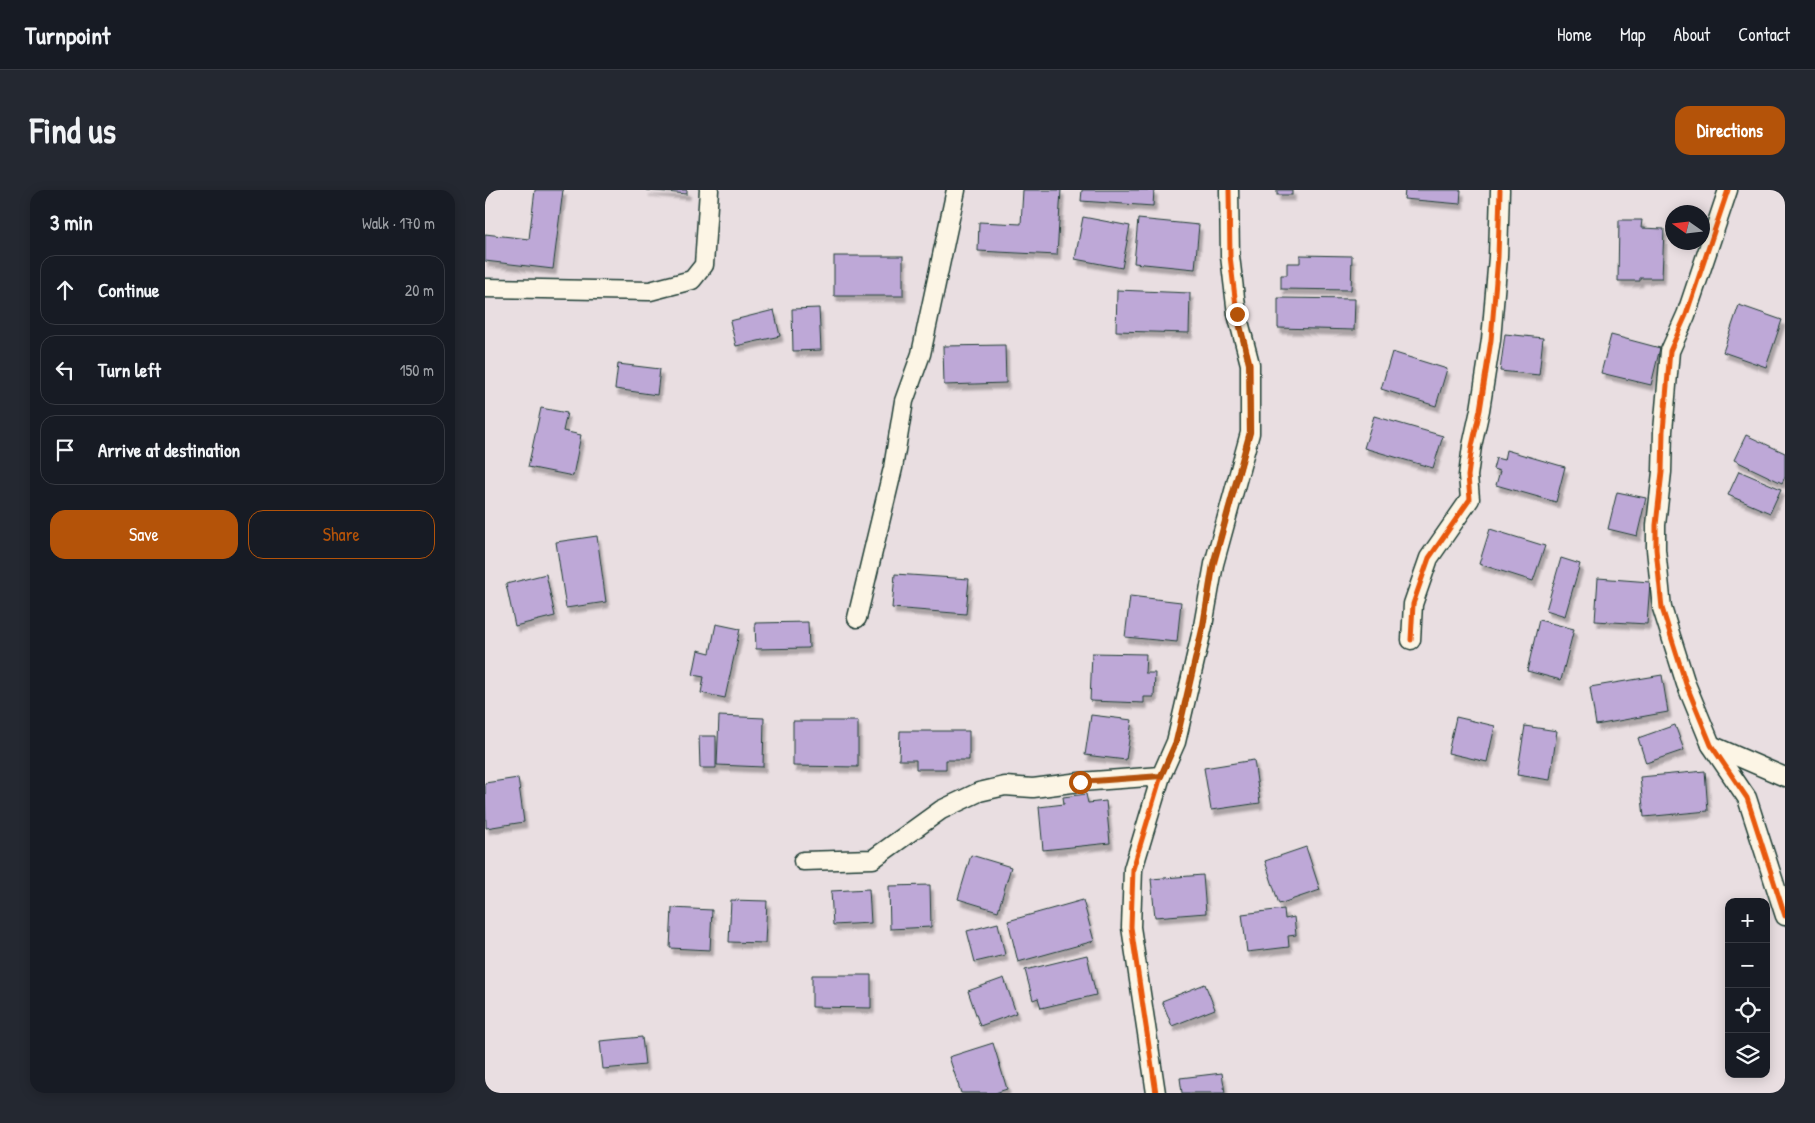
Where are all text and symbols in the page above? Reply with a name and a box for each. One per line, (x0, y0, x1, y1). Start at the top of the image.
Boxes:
text: Turnpoint (25, 19, 110, 51)
text: Home (1557, 22, 1592, 47)
text: Map (1620, 22, 1645, 47)
text: About (1673, 22, 1710, 47)
text: Contact (1738, 22, 1790, 47)
button: Directions (1675, 106, 1785, 155)
text: Find us (30, 107, 116, 154)
north arrow (1665, 205, 1710, 250)
text: 3 min (50, 208, 93, 237)
text: Walk · 170 m (362, 212, 435, 234)
icon: ahead (51, 276, 79, 304)
text: Continue (98, 277, 159, 303)
text: 20 m (405, 279, 434, 301)
route end (1226, 303, 1249, 326)
icon: left (51, 356, 79, 384)
text: Turn left (98, 357, 161, 383)
text: 150 m (400, 359, 434, 381)
icon: arrive (51, 436, 79, 464)
text: Arrive at destination (98, 437, 240, 463)
button: Save (50, 510, 238, 559)
button: Share (248, 510, 435, 559)
route start (1069, 771, 1092, 794)
map controls (1725, 898, 1770, 1078)
button: + (1725, 898, 1770, 943)
button: − (1725, 943, 1770, 988)
button: locate (1725, 988, 1770, 1033)
button: layers (1725, 1033, 1770, 1078)

